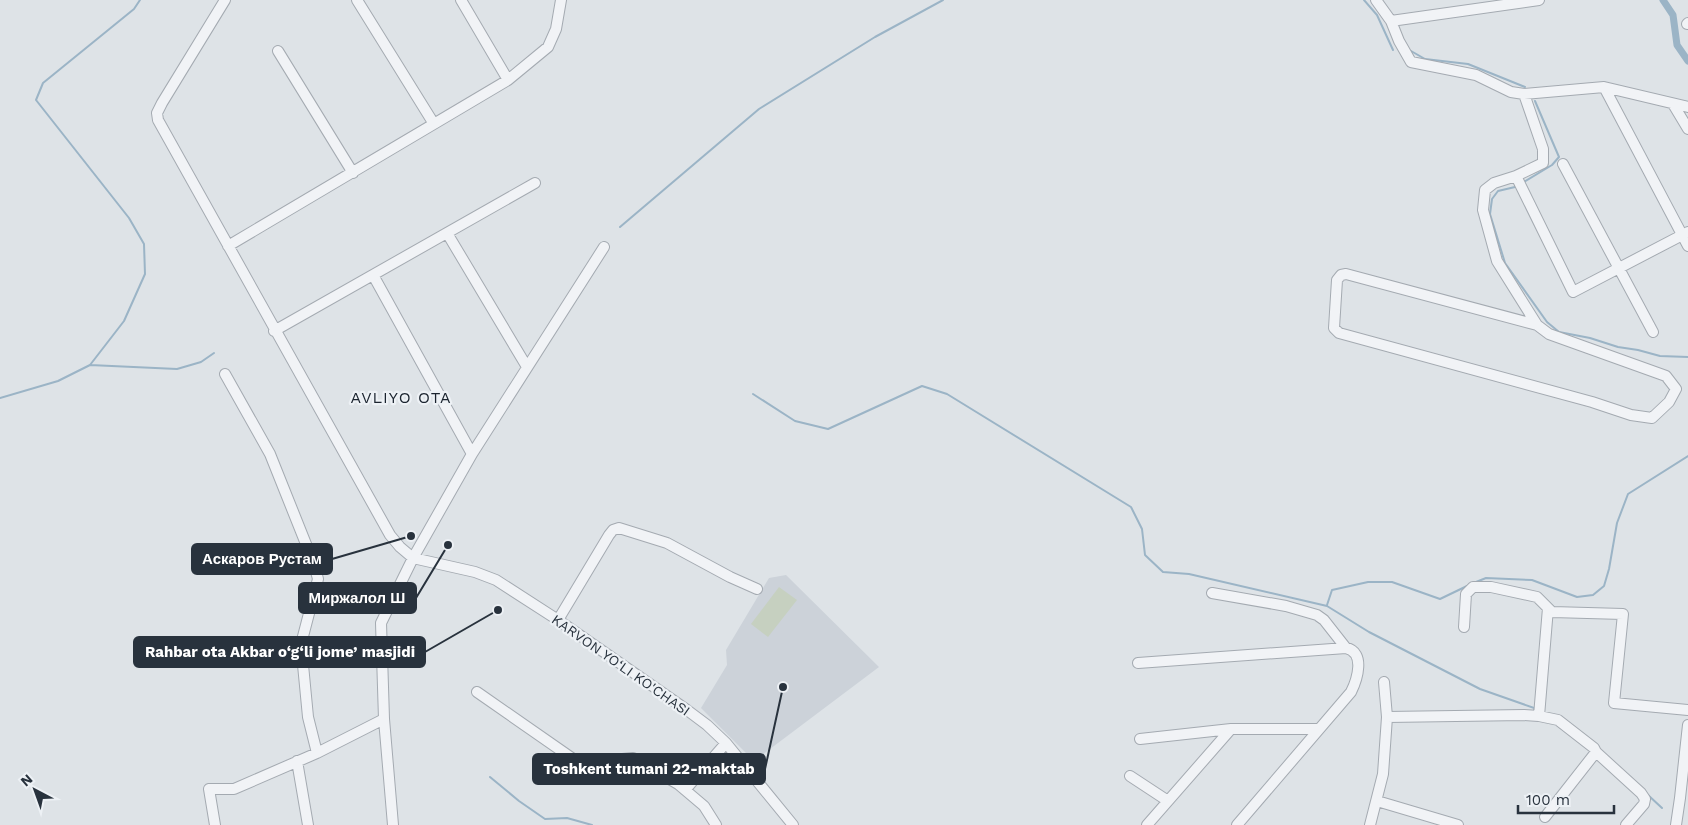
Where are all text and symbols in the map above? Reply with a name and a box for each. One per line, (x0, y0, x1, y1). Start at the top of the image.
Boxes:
district label: AVLIYO OTA (351, 388, 451, 407)
callout: Аскаров Рустам (192, 544, 332, 574)
text: Аскаров Рустам (202, 550, 322, 568)
callout: Миржалол Ш (299, 583, 416, 613)
text: Миржалол Ш (309, 589, 405, 607)
street label: KARVON YO‘LI KO'CHASI (549, 611, 693, 719)
callout: Rahbar ota Akbar o‘g‘li jome’ masjidi (134, 637, 425, 667)
text: Rahbar ota Akbar o‘g‘li jome’ masjidi (145, 643, 415, 661)
callout: Toshkent tumani 22-maktab (533, 754, 765, 784)
text: Toshkent tumani 22-maktab (543, 760, 755, 778)
north arrow (10, 765, 60, 815)
text: N (17, 771, 36, 790)
scale bar (1518, 782, 1614, 814)
text: 100 m (1526, 791, 1570, 809)

